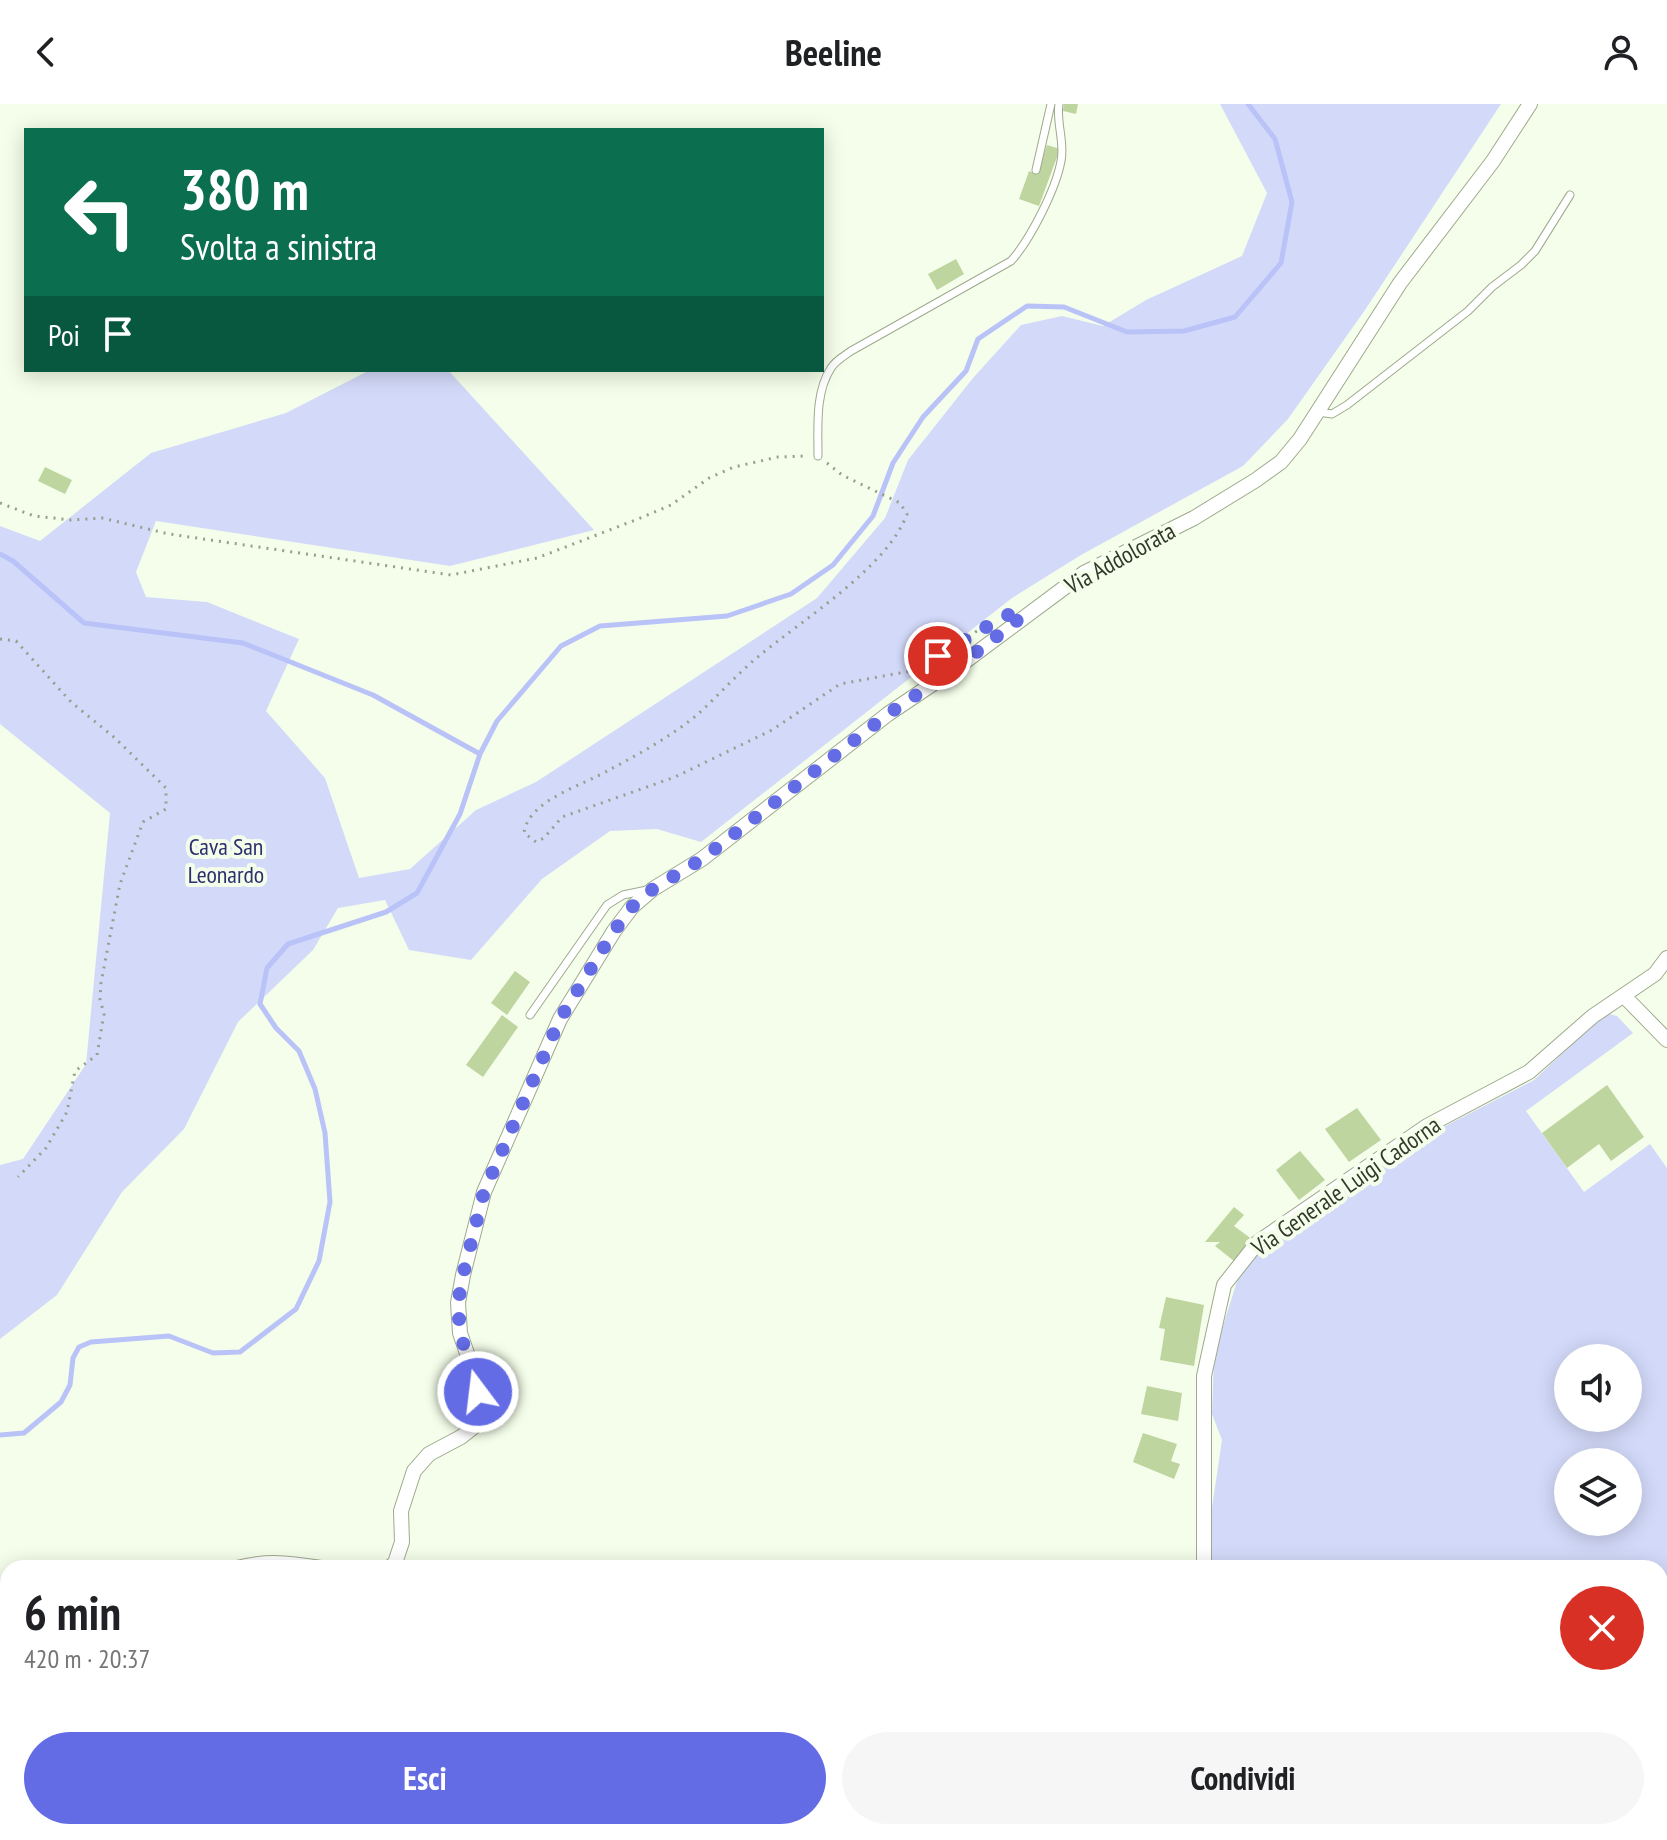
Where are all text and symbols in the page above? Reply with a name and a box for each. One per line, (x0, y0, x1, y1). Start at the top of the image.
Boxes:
text: Beeline (785, 29, 882, 76)
icon: back (24, 30, 68, 74)
icon: person (1599, 30, 1643, 74)
text: 380 m (180, 153, 309, 225)
icon: left (48, 160, 152, 264)
text: Svolta a sinistra (180, 223, 377, 270)
icon: arrive (96, 312, 140, 356)
text: Poi (48, 315, 80, 354)
street label: Via Addolorata (1059, 515, 1181, 601)
pin (904, 622, 972, 690)
icon: arrive (916, 634, 960, 678)
park label: Cava San Leonardo (188, 831, 264, 890)
street label: Via Generale Luigi Cadorna (1245, 1109, 1446, 1263)
map controls (1554, 1344, 1642, 1536)
button: sound (1554, 1344, 1642, 1432)
position arrow (436, 1350, 520, 1434)
button: layers (1554, 1448, 1642, 1536)
text: 6 min (24, 1581, 121, 1643)
button: close (1560, 1586, 1644, 1670)
text: 420 m · 20:37 (24, 1642, 150, 1675)
button: Esci (24, 1732, 826, 1824)
button: Condividi (842, 1732, 1644, 1824)

